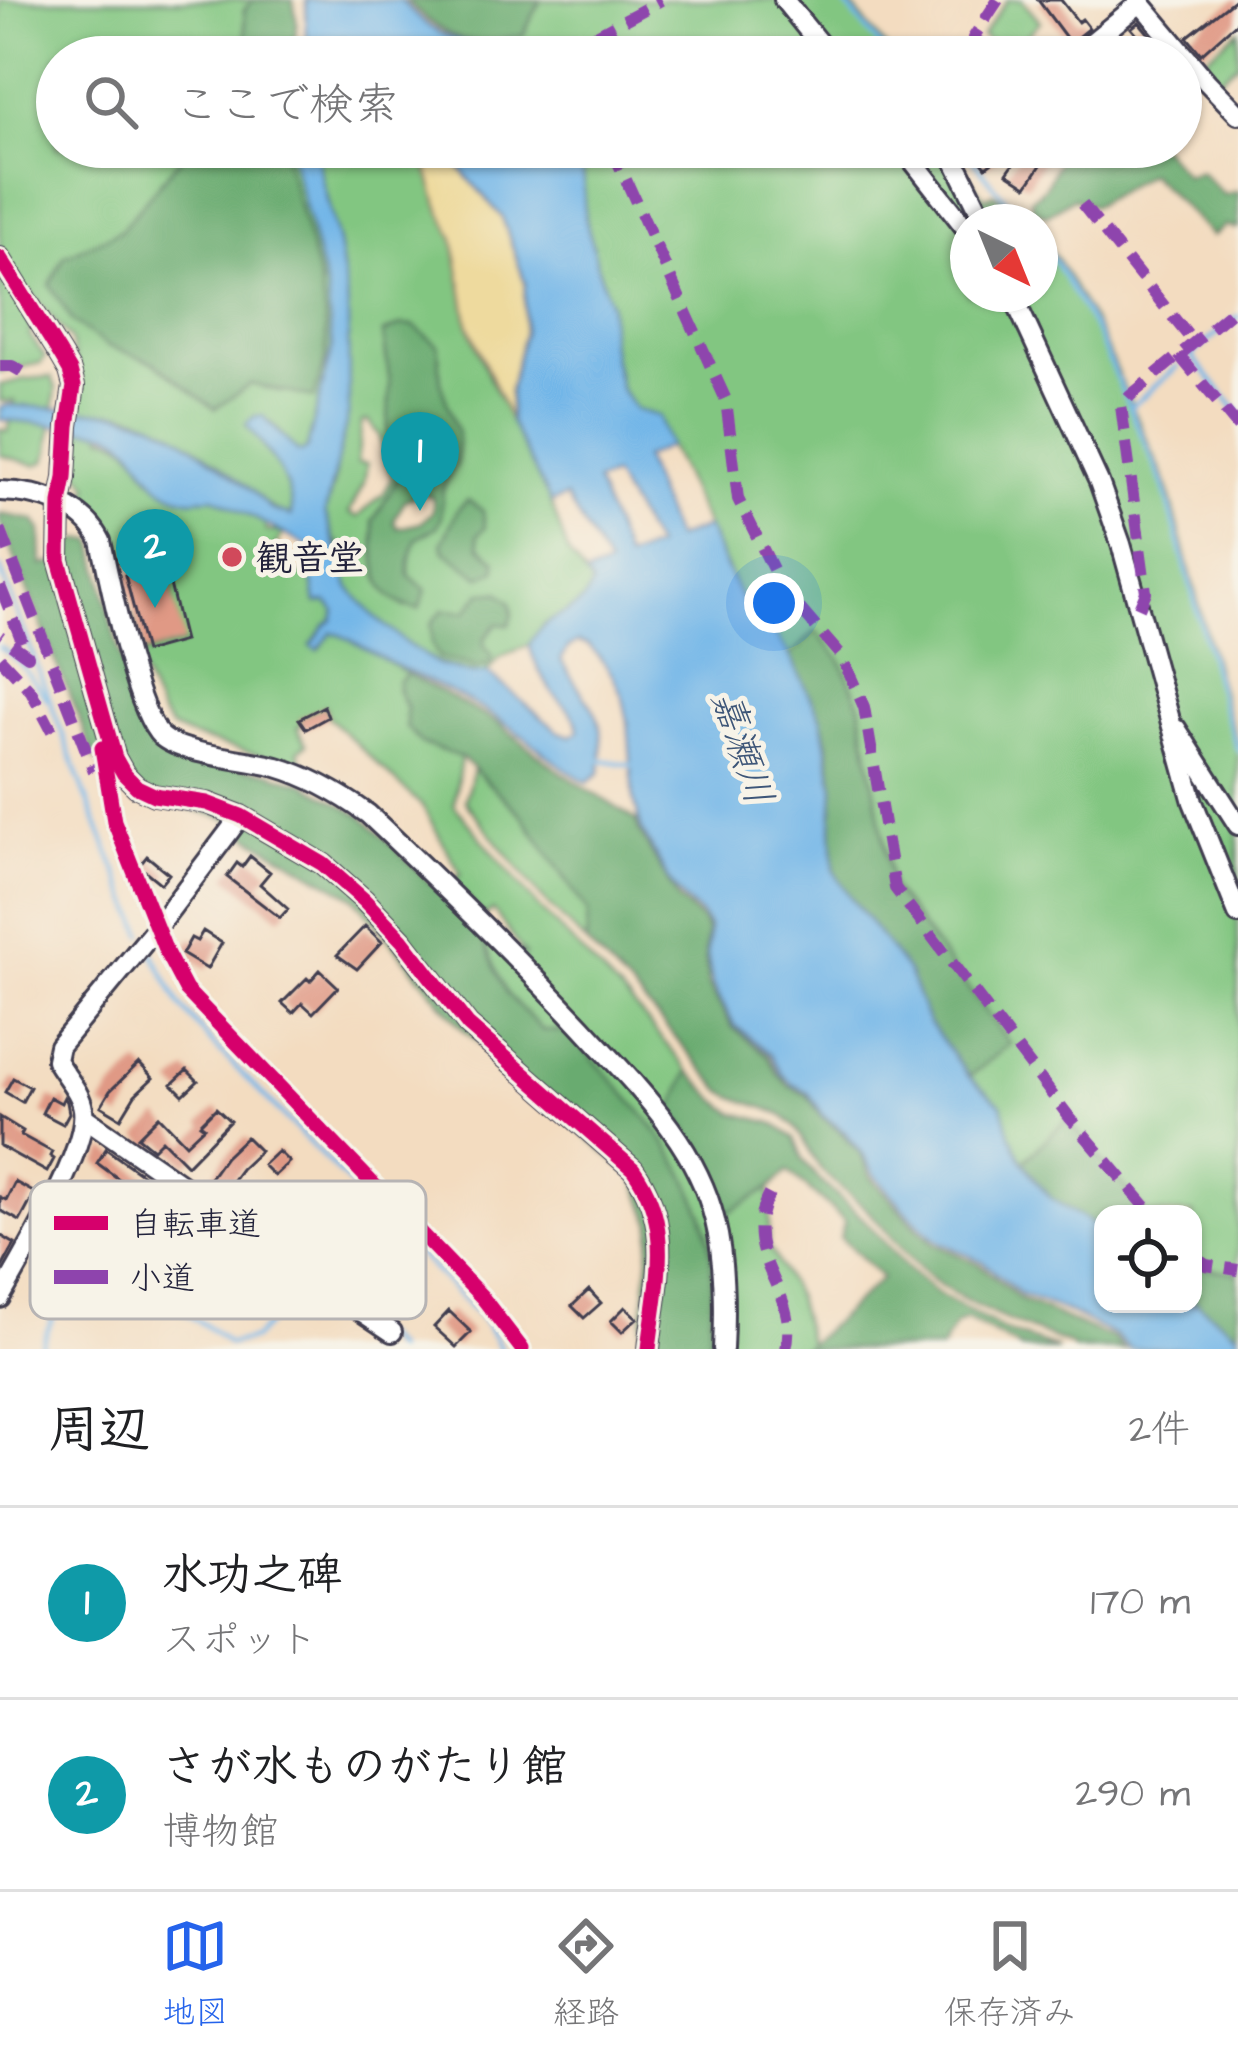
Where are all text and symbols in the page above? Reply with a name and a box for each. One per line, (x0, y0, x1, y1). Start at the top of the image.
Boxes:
search box (36, 36, 1202, 168)
icon: search (78, 69, 144, 135)
text: ここで検索 (174, 75, 399, 137)
north arrow (950, 204, 1058, 312)
pin: 1 (381, 412, 459, 511)
pin: 2 (116, 509, 194, 608)
place label: 観音堂 (256, 534, 364, 585)
marker: 観音堂 (219, 544, 245, 570)
your location (744, 573, 804, 633)
water label: 嘉瀬川 (697, 684, 785, 812)
legend (30, 1181, 426, 1319)
text: 自転車道 (129, 1202, 261, 1248)
map controls (1094, 1205, 1202, 1313)
button: locate (1094, 1205, 1202, 1313)
text: 小道 (129, 1256, 195, 1302)
text: 周辺 (48, 1396, 150, 1467)
text: 2件 (1129, 1404, 1190, 1458)
text: 水功之碑 (162, 1545, 342, 1607)
text: 1 (85, 1576, 90, 1630)
text: 170 m (1090, 1576, 1190, 1630)
text: スポット (162, 1614, 318, 1668)
text: さが水ものがたり館 (162, 1737, 567, 1799)
text: 2 (76, 1768, 98, 1822)
text: 290 m (1075, 1768, 1190, 1822)
text: 博物館 (162, 1806, 279, 1860)
tab: 地図 (162, 1913, 228, 2036)
tab: 経路 (553, 1913, 619, 2036)
tab: 保存済み (944, 1913, 1076, 2036)

